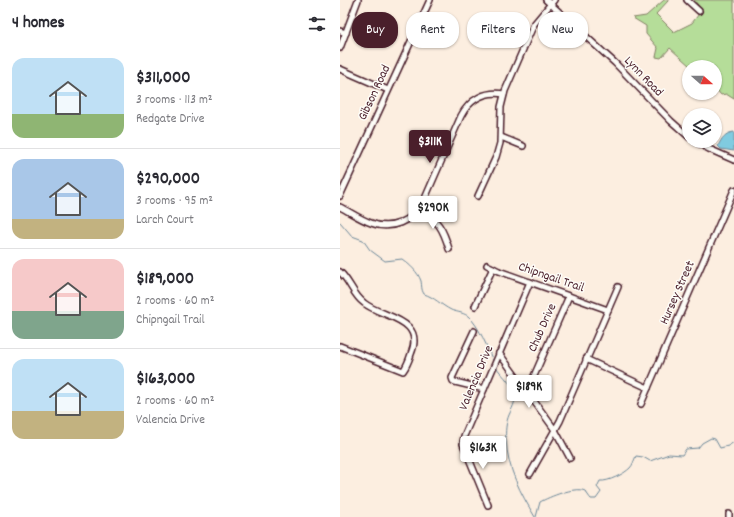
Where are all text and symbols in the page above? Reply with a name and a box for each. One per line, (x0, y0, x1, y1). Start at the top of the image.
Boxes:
text: 4 homes (12, 12, 65, 36)
chip: Buy (352, 12, 398, 48)
chip: Rent (406, 12, 459, 48)
chip: Filters (467, 12, 530, 48)
chip: New (538, 12, 588, 48)
icon: filters (306, 13, 328, 35)
street label: Lynn Road (619, 52, 667, 102)
north arrow (682, 60, 722, 100)
map controls (682, 60, 722, 148)
street label: Gibson Road (354, 62, 396, 124)
text: $311,000 (136, 67, 191, 91)
icon: home (44, 74, 92, 122)
text: 3 rooms · 113 m² (136, 91, 213, 110)
button: layers (682, 108, 722, 148)
text: Redgate Drive (136, 110, 204, 129)
pin: $311K (402, 130, 458, 164)
text: $311K (418, 133, 442, 152)
text: $290,000 (136, 168, 200, 192)
icon: home (44, 175, 92, 223)
text: 3 rooms · 95 m² (136, 192, 213, 211)
pin: $290K (405, 196, 461, 230)
text: $290K (417, 199, 449, 218)
text: Larch Court (136, 211, 194, 230)
street label: Chipngail Trail (515, 258, 587, 298)
street label: Hursey Street (655, 258, 701, 328)
text: $189,000 (136, 268, 194, 292)
icon: home (44, 275, 92, 323)
text: 2 rooms · 60 m² (136, 292, 214, 311)
street label: Chub Drive (524, 300, 562, 355)
text: Chipngail Trail (136, 311, 205, 330)
street label: Valencia Drive (455, 342, 499, 413)
text: $163,000 (136, 368, 195, 392)
icon: home (44, 375, 92, 423)
pin: $189K (501, 375, 557, 409)
text: $189K (516, 378, 542, 397)
text: 2 rooms · 60 m² (136, 392, 214, 411)
text: Valencia Drive (136, 411, 205, 430)
pin: $163K (455, 436, 511, 470)
text: $163K (469, 439, 497, 458)

